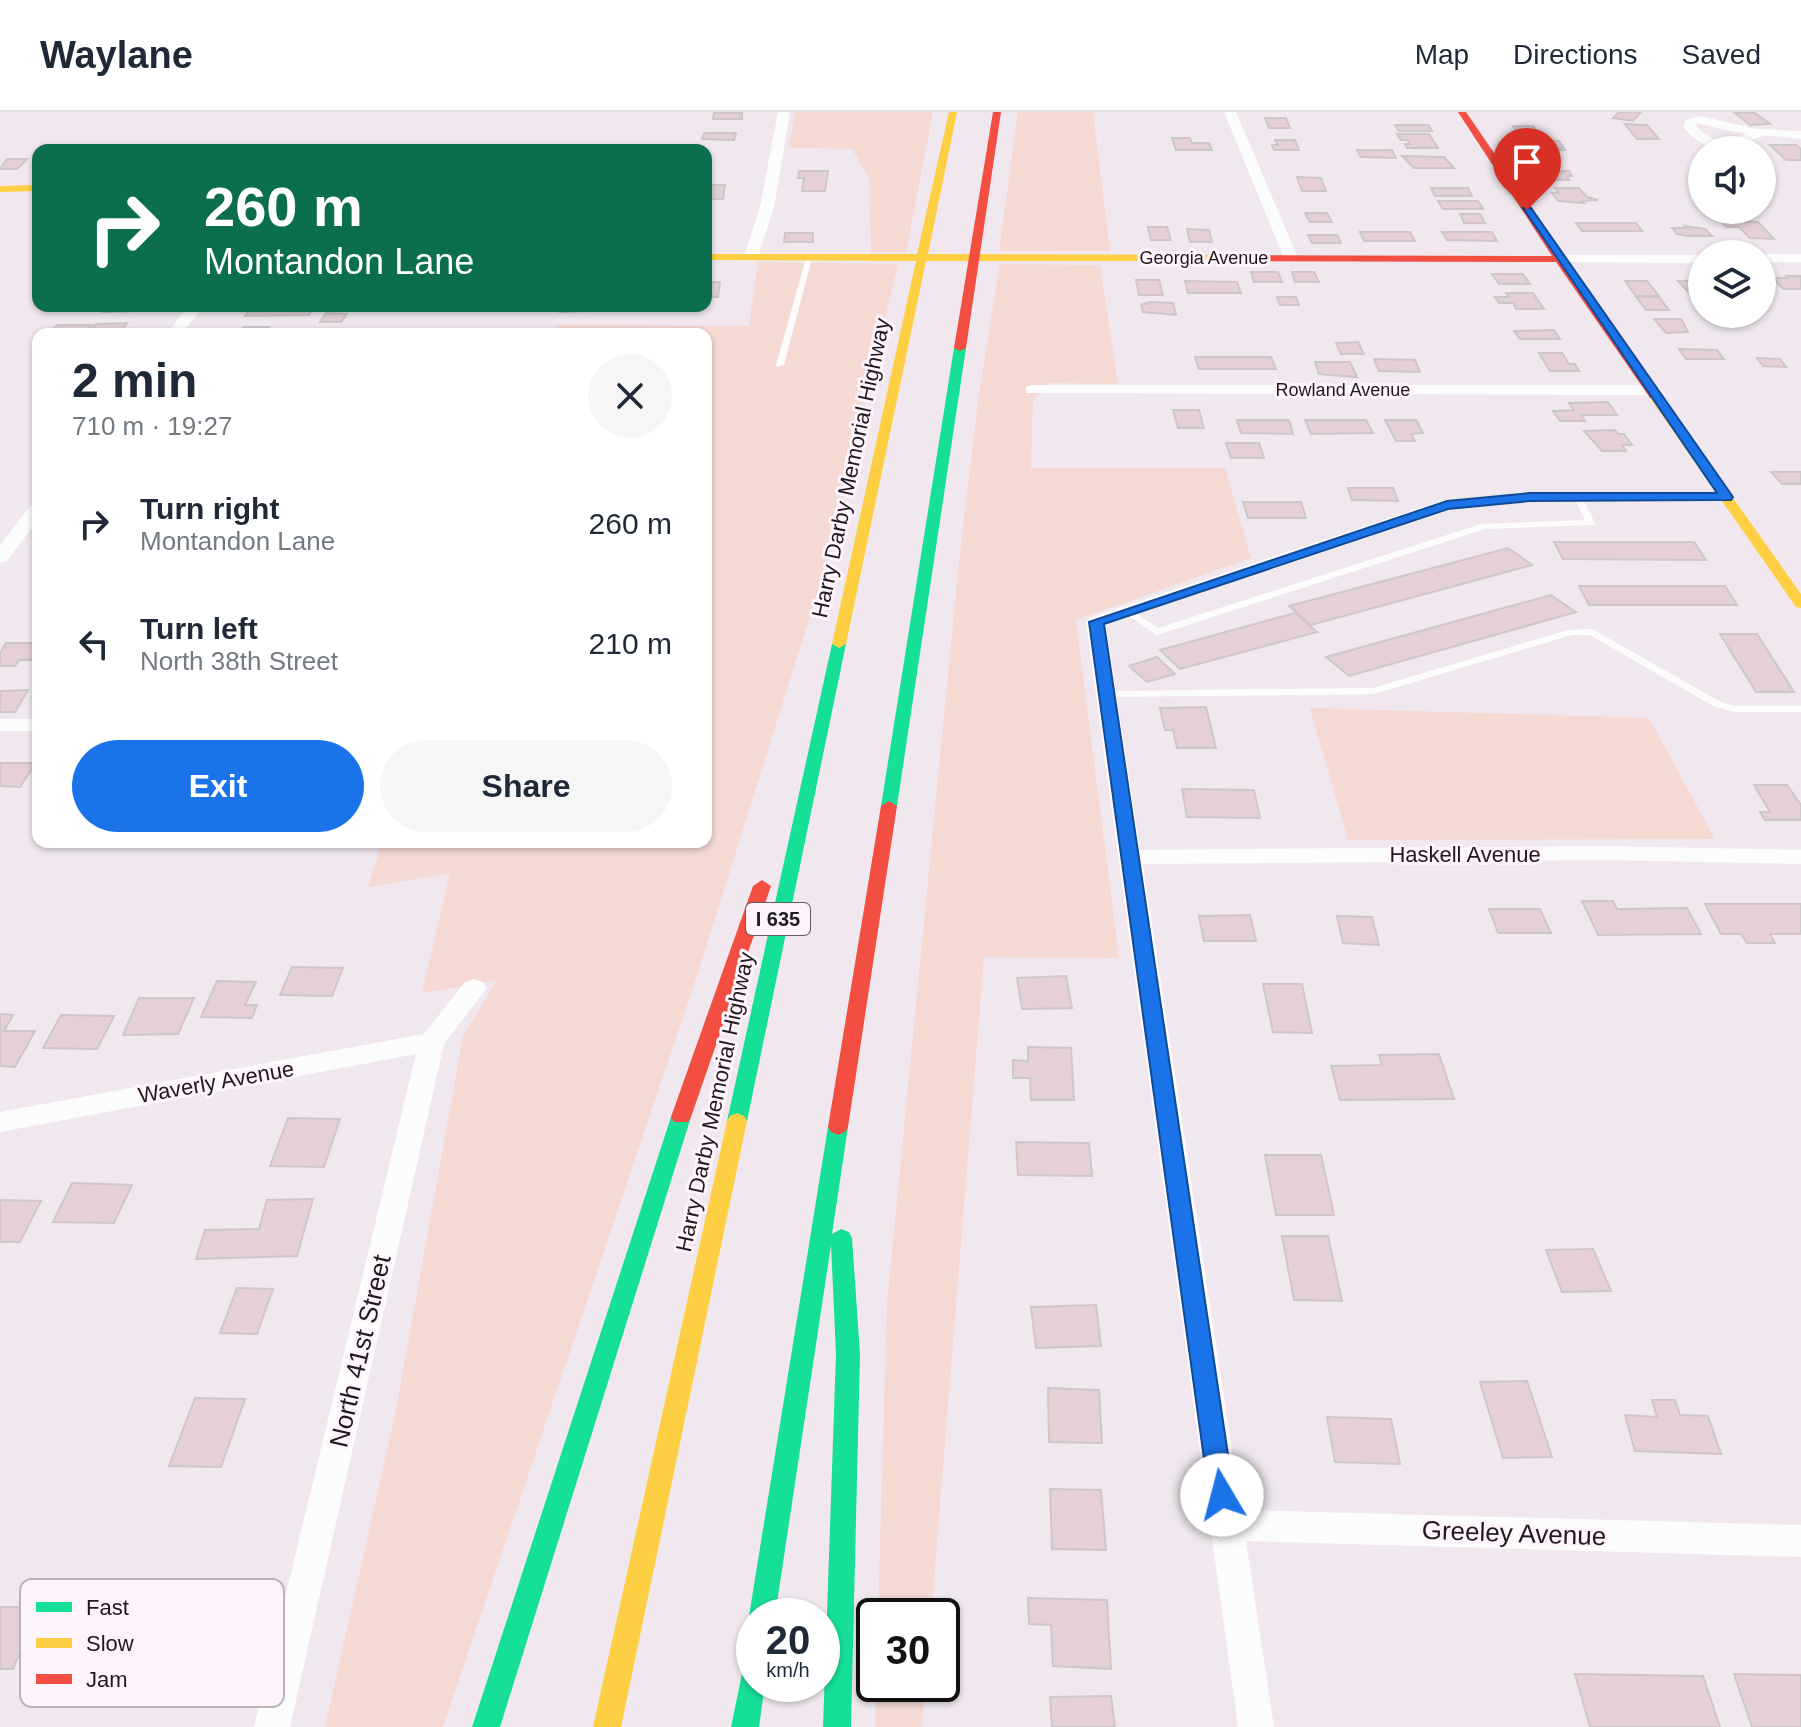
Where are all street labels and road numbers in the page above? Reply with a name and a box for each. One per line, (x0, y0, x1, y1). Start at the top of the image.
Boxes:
street label: Georgia Avenue (1140, 248, 1268, 268)
street label: Harry Darby Memorial Highway (807, 316, 895, 620)
street label: Rowland Avenue (1276, 380, 1410, 400)
street label: Haskell Avenue (1389, 842, 1541, 867)
road number: I 635 (746, 903, 810, 935)
street label: Harry Darby Memorial Highway (671, 950, 759, 1254)
street label: Waverly Avenue (136, 1056, 296, 1108)
street label: North 41st Street (323, 1251, 397, 1450)
street label: Greeley Avenue (1421, 1515, 1607, 1551)

